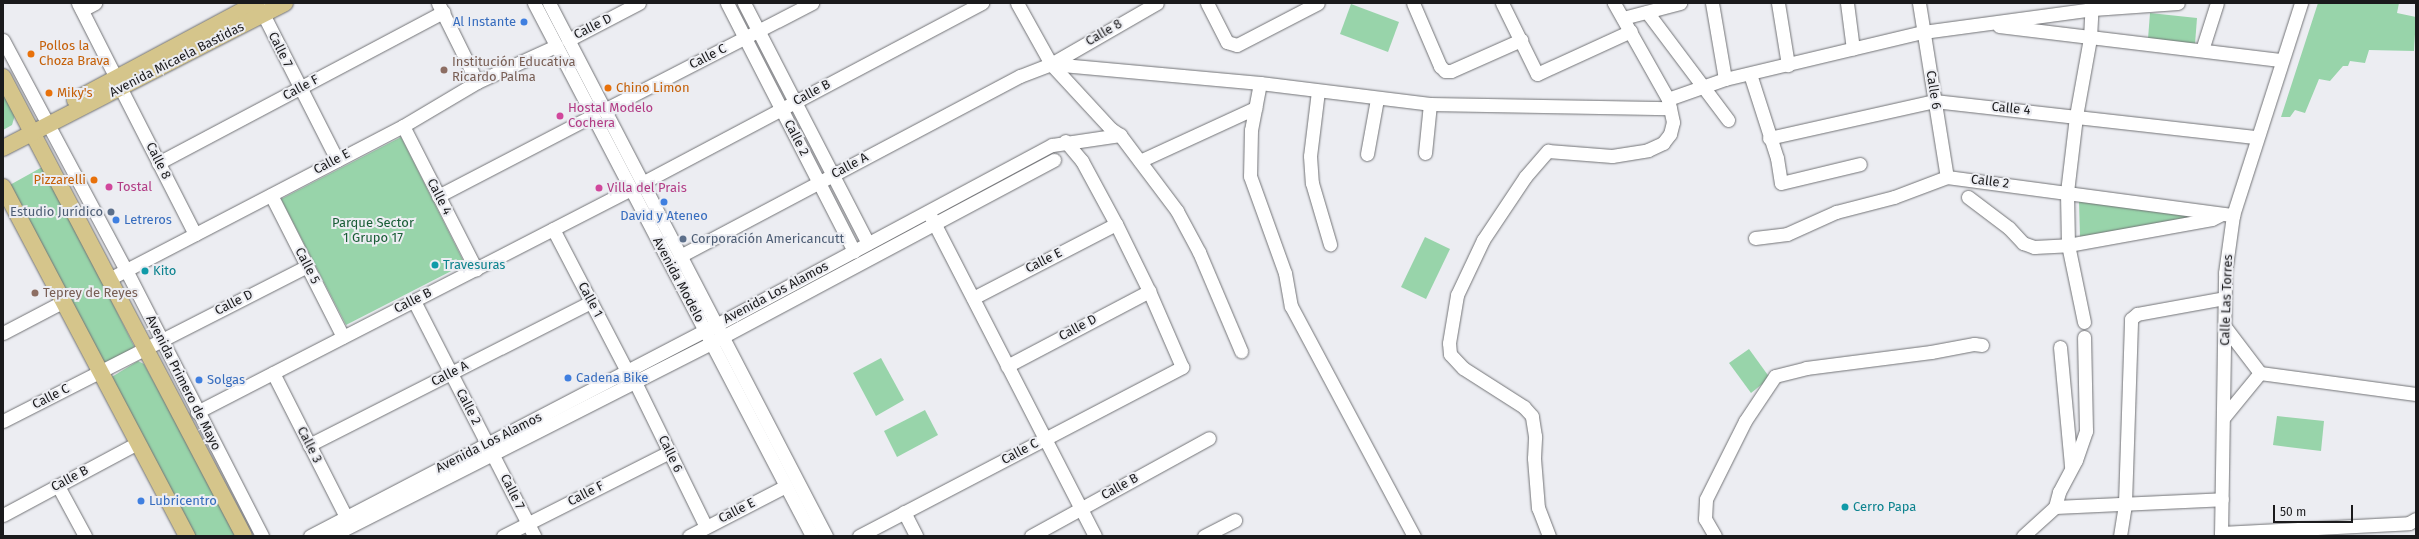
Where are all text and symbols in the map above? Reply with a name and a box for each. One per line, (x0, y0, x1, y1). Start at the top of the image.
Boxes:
street label: Calle D (571, 11, 615, 43)
place label: Al Instante (453, 14, 516, 30)
street label: Calle 8 (1083, 16, 1125, 50)
marker: Al Instante (519, 17, 529, 27)
street label: Avenida Micaela Bastidas (107, 19, 247, 101)
street label: Calle 7 (264, 30, 296, 70)
place label: Pollos la Choza Brava (39, 39, 110, 70)
street label: Calle C (687, 41, 729, 73)
marker: Pollos la Choza Brava (26, 49, 36, 59)
place label: Institución Educativa Ricardo Palma (452, 55, 575, 86)
marker: Institución Educativa Ricardo Palma (439, 65, 449, 75)
street label: Calle 6 (1922, 69, 1944, 111)
street label: Calle F (280, 72, 322, 104)
street label: Calle B (791, 77, 833, 109)
place label: Chino Limon (616, 80, 690, 96)
marker: Chino Limon (603, 83, 613, 93)
place label: Miky's (57, 85, 93, 101)
marker: Miky's (44, 88, 54, 98)
street label: Calle 4 (1991, 99, 2031, 119)
place label: Hostal Modelo Cochera (568, 101, 653, 132)
marker: Hostal Modelo Cochera (555, 111, 565, 121)
street label: Calle 2 (780, 117, 812, 159)
street label: Calle 8 (142, 140, 174, 182)
street label: Calle E (311, 146, 353, 178)
street label: Calle A (829, 150, 871, 182)
place label: Pizzarelli (34, 172, 86, 188)
street label: Calle 2 (1970, 172, 2010, 192)
marker: Pizzarelli (89, 175, 99, 185)
street label: Calle 4 (423, 176, 455, 218)
place label: Tostal (117, 179, 152, 195)
place label: Villa del Prais (607, 180, 687, 196)
marker: Tostal (104, 182, 114, 192)
marker: Villa del Prais (594, 183, 604, 193)
marker: David y Ateneo (659, 197, 669, 207)
place label: Estudio Jurídico (10, 204, 103, 220)
marker: Estudio Jurídico (106, 207, 116, 217)
place label: David y Ateneo (620, 208, 708, 224)
place label: Letreros (124, 212, 172, 228)
marker: Letreros (111, 215, 121, 225)
park label: Parque Sector 1 Grupo 17 (332, 216, 414, 247)
place label: Corporación Americancutt (691, 231, 844, 247)
marker: Corporación Americancutt (678, 234, 688, 244)
street label: Avenida Modelo (649, 235, 707, 325)
street label: Calle 5 (291, 245, 323, 287)
street label: Calle E (1023, 245, 1065, 277)
street label: Calle Las Torres (2218, 254, 2236, 346)
place label: Travesuras (443, 257, 505, 273)
street label: Avenida Los Alamos (721, 259, 831, 327)
marker: Travesuras (430, 260, 440, 270)
place label: Kito (153, 263, 176, 279)
marker: Kito (140, 266, 150, 276)
street label: Calle 1 (574, 280, 606, 320)
place label: Teprey de Reyes (43, 285, 138, 301)
street label: Calle B (392, 285, 434, 317)
street label: Calle D (212, 287, 256, 319)
marker: Teprey de Reyes (30, 288, 40, 298)
street label: Calle D (1056, 312, 1100, 344)
street label: Avenida Primero de Mayo (142, 313, 224, 453)
street label: Calle A (429, 358, 471, 390)
place label: Cadena Bike (576, 370, 648, 386)
place label: Solgas (207, 372, 245, 388)
marker: Cadena Bike (563, 373, 573, 383)
marker: Solgas (194, 375, 204, 385)
street label: Calle C (30, 381, 72, 413)
street label: Calle 2 (452, 386, 484, 428)
street label: Avenida Los Alamos (433, 410, 545, 476)
street label: Calle 3 (293, 424, 325, 466)
street label: Calle 6 (654, 433, 686, 475)
street label: Calle C (999, 436, 1041, 468)
street label: Calle B (49, 463, 91, 495)
street label: Calle B (1099, 470, 1141, 504)
street label: Calle 7 (496, 472, 528, 512)
street label: Calle F (565, 478, 607, 510)
place label: Lubricentro (149, 493, 217, 509)
street label: Calle E (716, 495, 758, 527)
marker: Lubricentro (136, 496, 146, 506)
scale bar (2275, 497, 2355, 523)
place label: Cerro Papa (1853, 499, 1916, 515)
marker: Cerro Papa (1840, 502, 1850, 512)
text: 50 m (2280, 505, 2306, 519)

